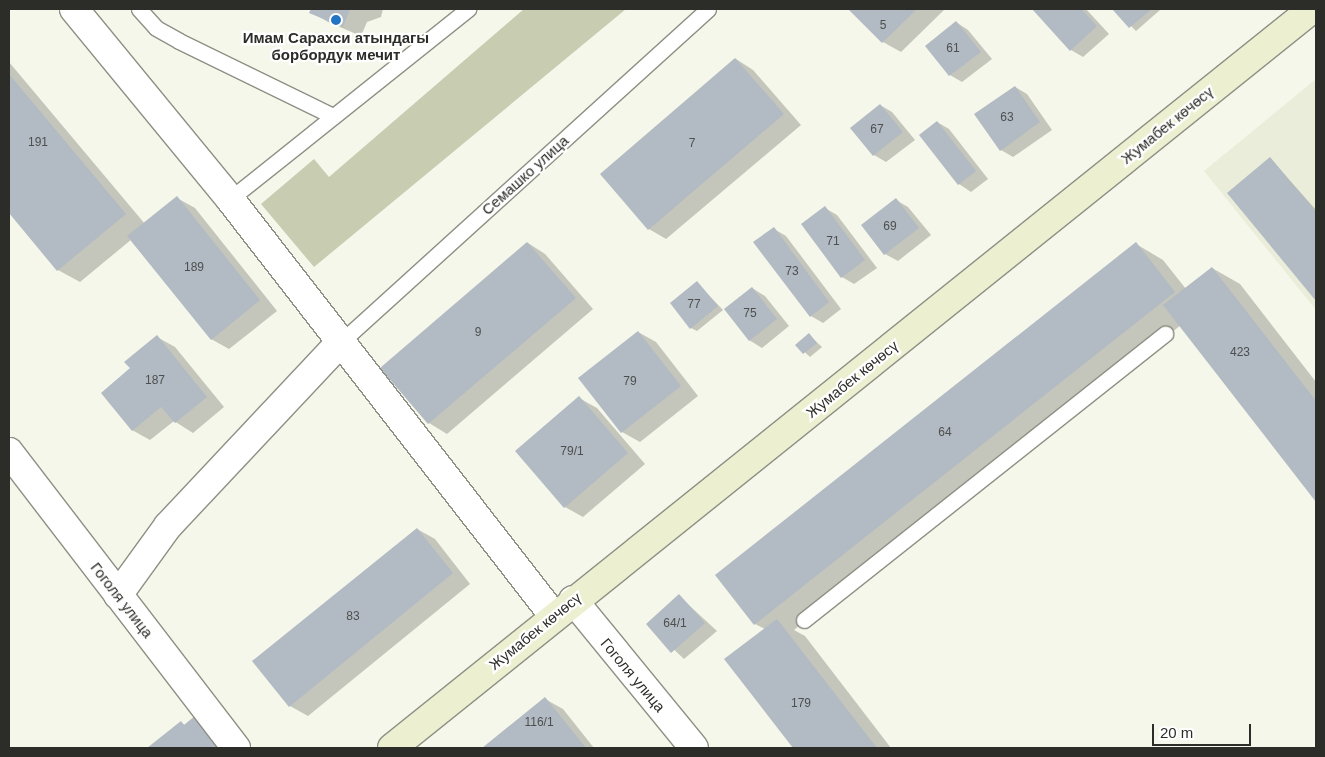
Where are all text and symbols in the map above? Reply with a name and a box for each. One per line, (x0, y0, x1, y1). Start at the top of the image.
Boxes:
marker: Имам Сарахси атындагы борбордук мечит (330, 14, 342, 26)
house number: 5 (880, 19, 886, 33)
place label: Имам Сарахси атындагы борбордук мечит (243, 28, 429, 63)
house number: 61 (946, 42, 960, 56)
street label: Жумабек көчөсү (1117, 82, 1217, 168)
house number: 63 (1000, 111, 1014, 125)
house number: 67 (870, 123, 884, 137)
street label: Семашко улица (478, 131, 572, 219)
house number: 191 (28, 136, 48, 150)
house number: 7 (689, 137, 695, 151)
house number: 69 (883, 220, 897, 234)
house number: 71 (826, 235, 840, 249)
house number: 189 (184, 261, 204, 275)
house number: 73 (785, 265, 799, 279)
house number: 77 (687, 298, 701, 312)
house number: 75 (743, 307, 757, 321)
house number: 9 (475, 326, 481, 340)
street label: Жумабек көчөсү (802, 336, 902, 422)
house number: 423 (1230, 346, 1250, 360)
house number: 187 (145, 374, 165, 388)
house number: 79 (623, 375, 637, 389)
house number: 64 (938, 426, 952, 440)
house number: 79/1 (560, 445, 584, 459)
street label: Гоголя улица (87, 559, 157, 641)
street label: Жумабек көчөсү (485, 588, 585, 674)
house number: 83 (346, 610, 360, 624)
house number: 64/1 (663, 617, 687, 631)
street label: Гоголя улица (597, 634, 669, 716)
house number: 179 (791, 697, 811, 711)
scale bar (1155, 714, 1254, 746)
house number: 116/1 (524, 716, 554, 730)
text: 20 m (1160, 724, 1193, 741)

